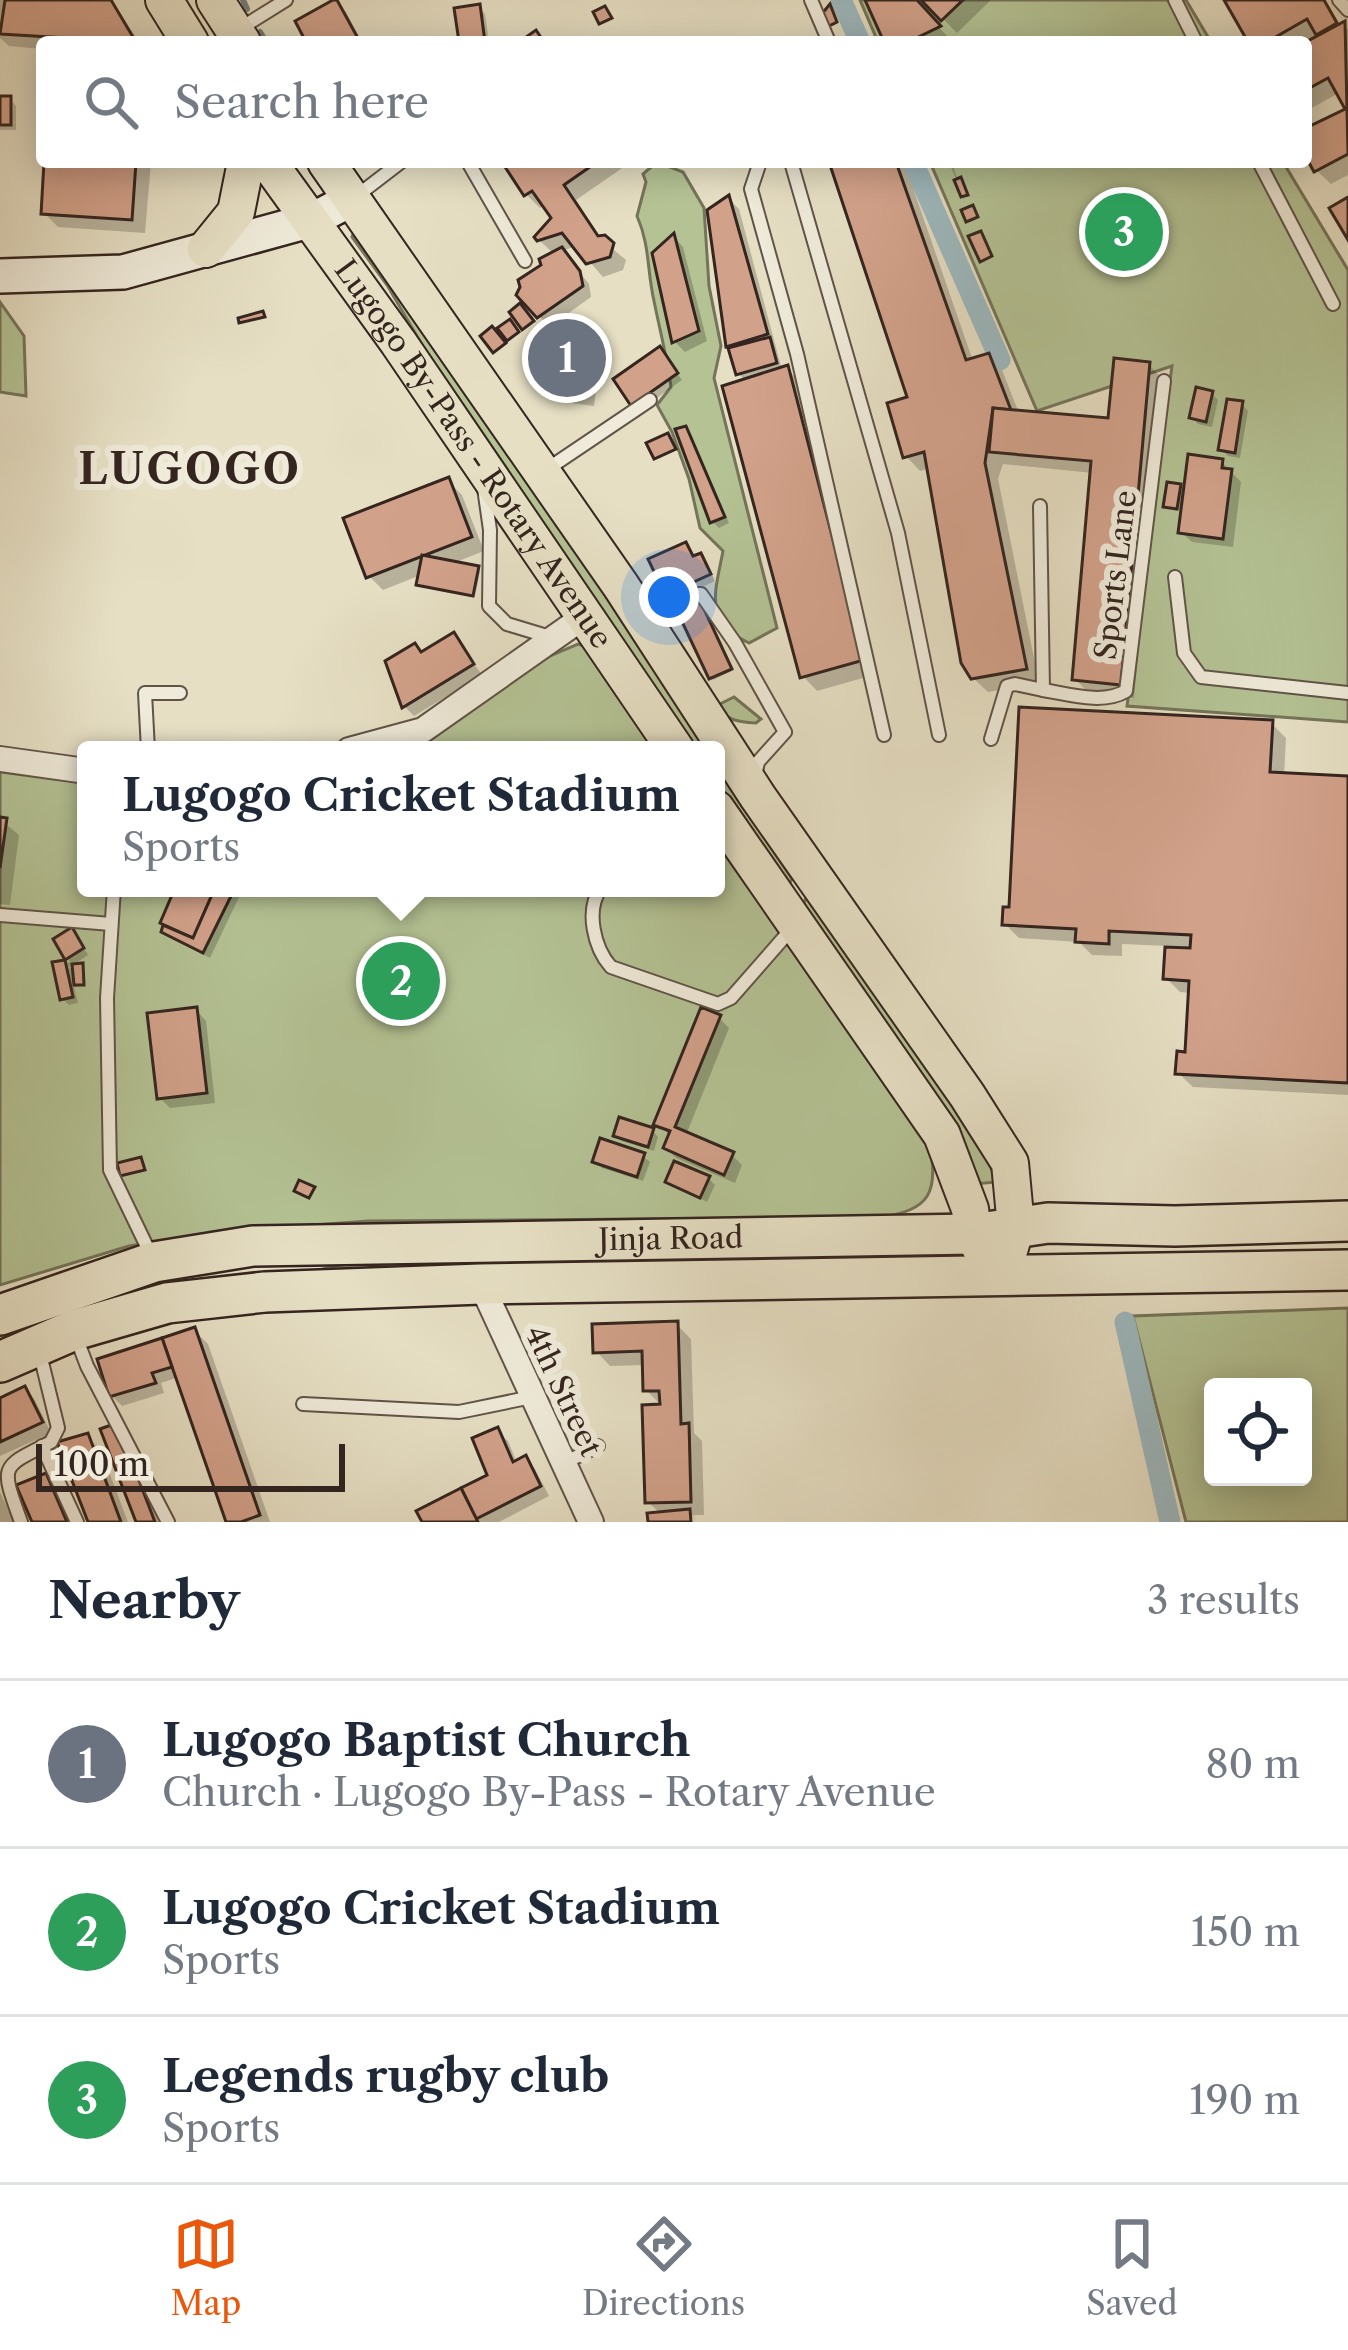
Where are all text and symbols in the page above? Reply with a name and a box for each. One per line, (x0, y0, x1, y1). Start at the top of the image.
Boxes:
search box (36, 36, 1312, 168)
icon: search (78, 69, 144, 135)
text: Search here (174, 74, 429, 130)
pin: 3 (1085, 187, 1163, 277)
street label: Lugogo By-Pass - Rotary Avenue (327, 252, 620, 655)
pin: 1 (528, 313, 606, 403)
district label: LUGOGO (78, 443, 302, 495)
street label: Sports Lane (1087, 488, 1144, 662)
your location (639, 567, 699, 627)
popup (77, 741, 725, 897)
text: Lugogo Cricket Stadium (122, 767, 680, 823)
text: Sports (122, 823, 240, 871)
pin: 2 (362, 936, 440, 1026)
street label: Jinja Road (594, 1219, 743, 1258)
street label: 4th Street (517, 1320, 610, 1462)
map controls (1204, 1378, 1312, 1486)
button: locate (1204, 1378, 1312, 1486)
scale bar (36, 1438, 345, 1491)
text: 100 m (54, 1444, 149, 1485)
text: Nearby (48, 1569, 240, 1631)
text: 3 results (1147, 1576, 1300, 1624)
text: Lugogo Baptist Church (162, 1712, 690, 1768)
text: 1 (78, 1740, 96, 1788)
text: 80 m (1205, 1740, 1300, 1788)
text: Church · Lugogo By-Pass - Rotary Avenue (162, 1768, 936, 1816)
text: Lugogo Cricket Stadium (162, 1880, 720, 1936)
text: 2 (75, 1908, 99, 1956)
text: 150 m (1191, 1908, 1300, 1956)
text: Sports (162, 1936, 280, 1984)
text: Legends rugby club (162, 2048, 609, 2104)
text: 3 (76, 2076, 98, 2124)
text: 190 m (1189, 2076, 1300, 2124)
text: Sports (162, 2104, 280, 2152)
tab: Map (170, 2211, 241, 2324)
tab: Directions (582, 2211, 745, 2324)
tab: Saved (1086, 2211, 1178, 2324)

